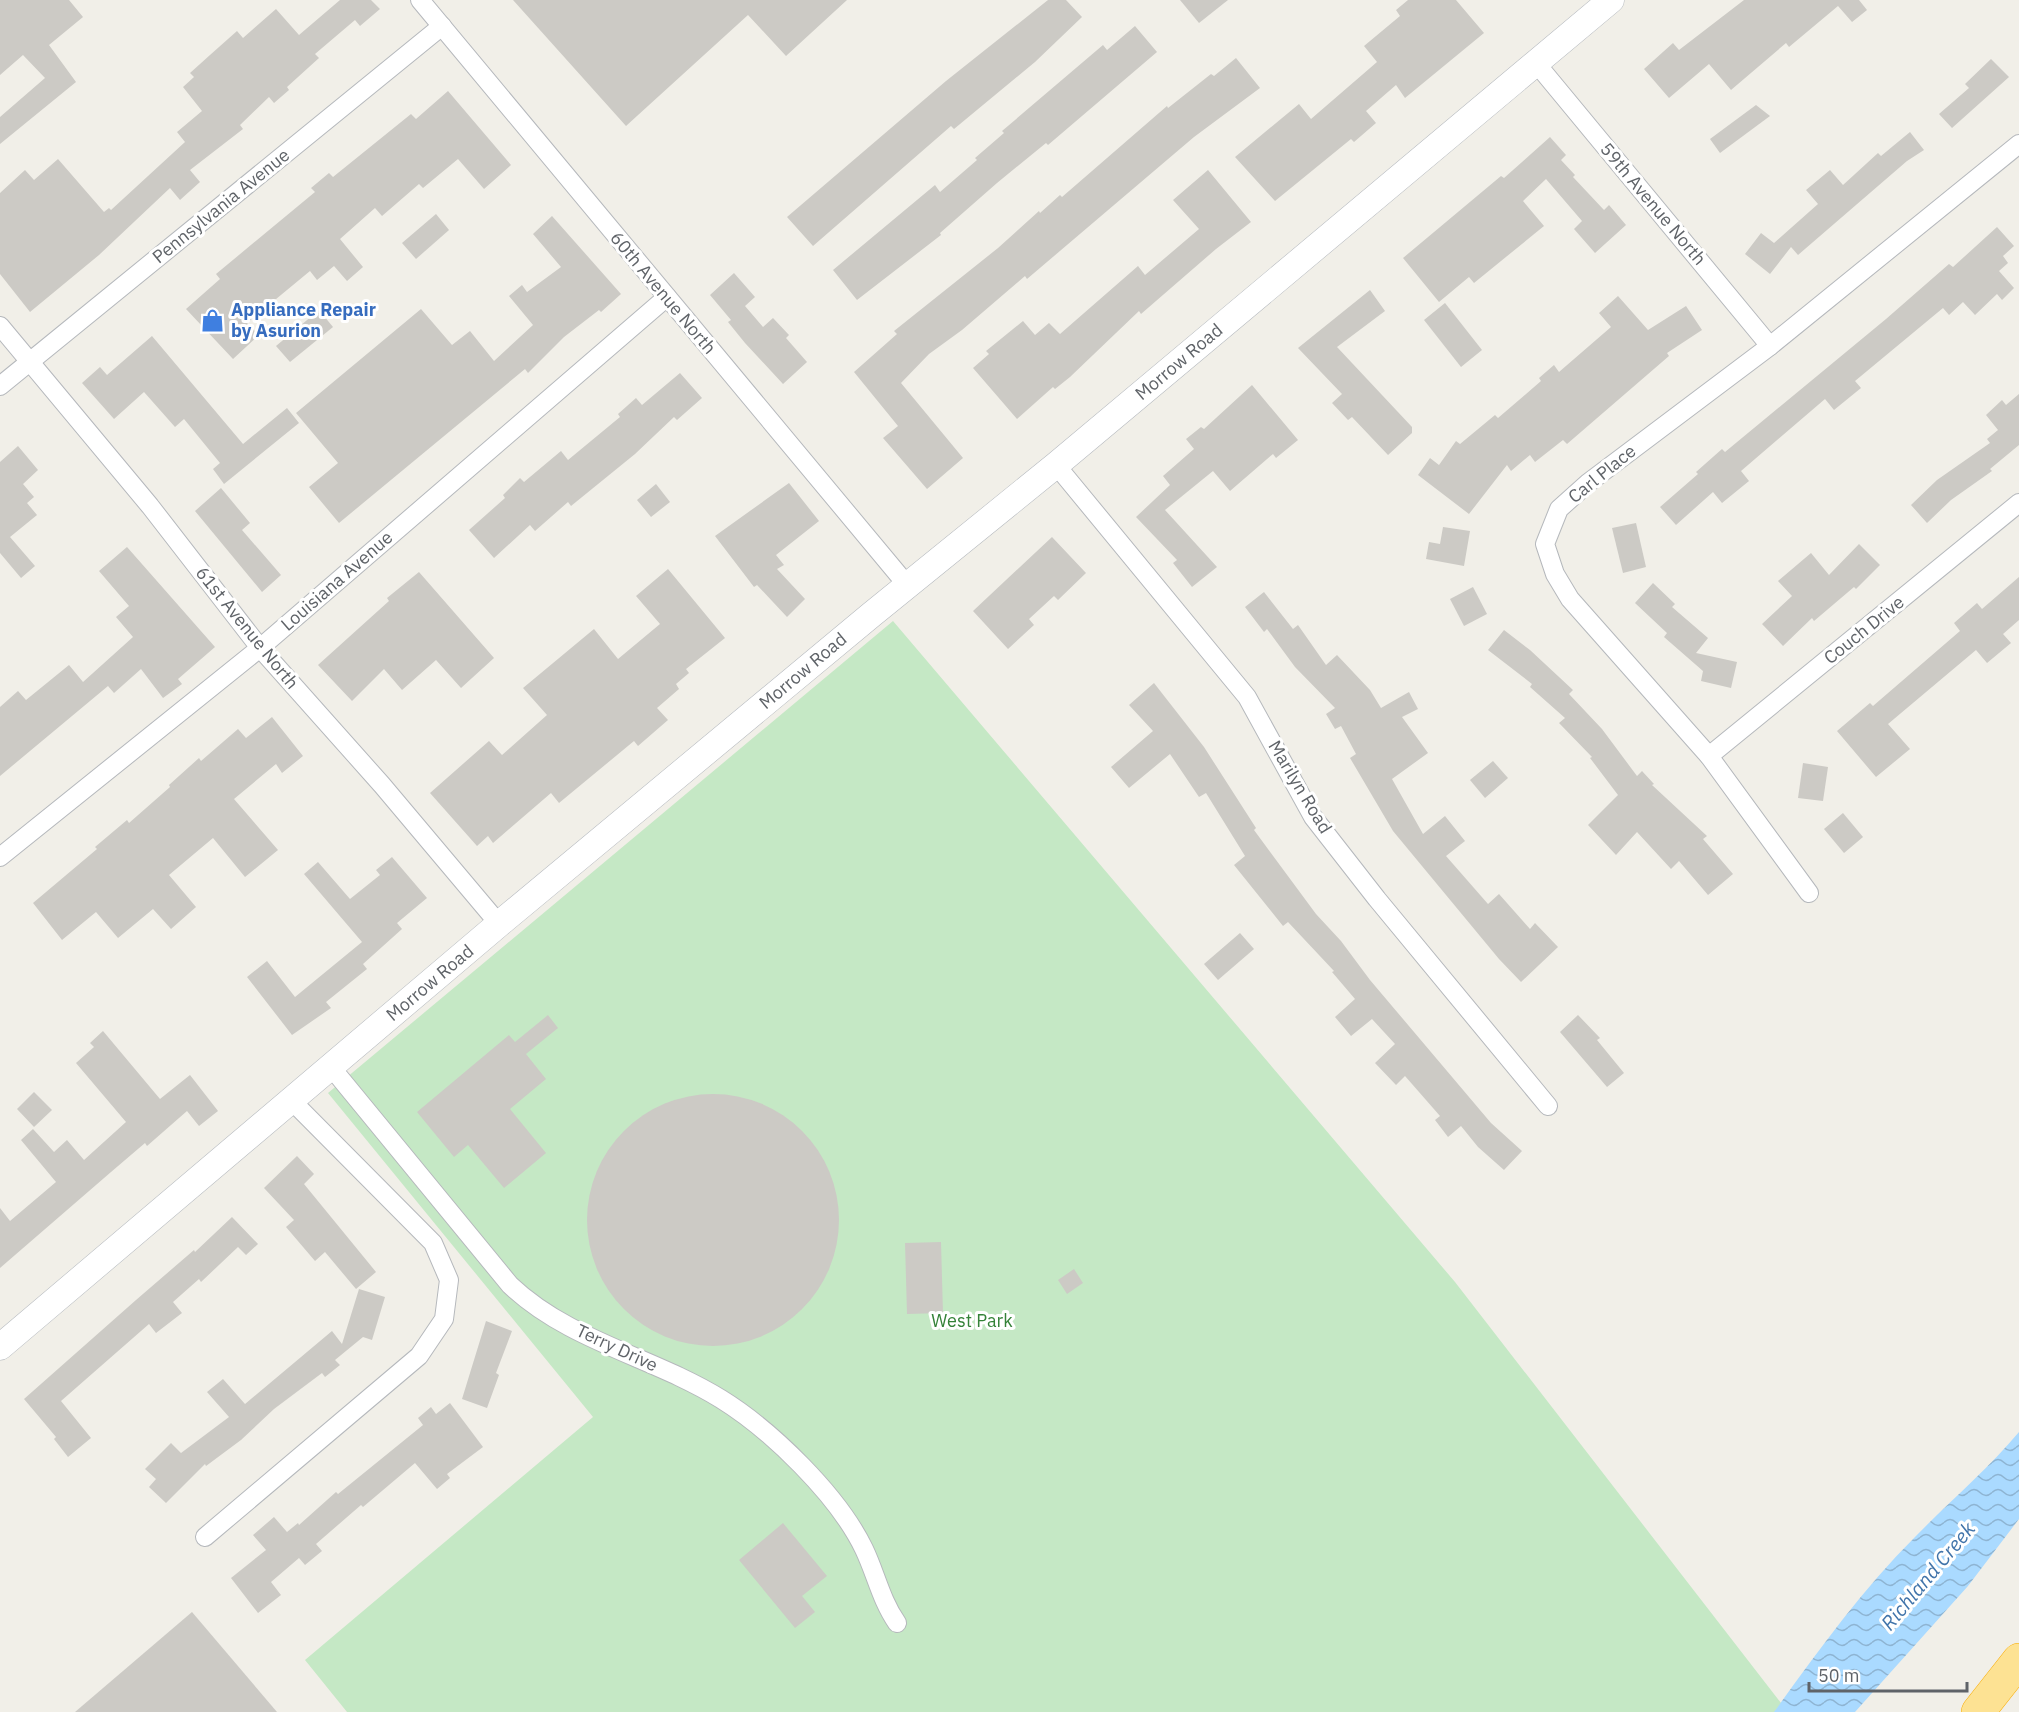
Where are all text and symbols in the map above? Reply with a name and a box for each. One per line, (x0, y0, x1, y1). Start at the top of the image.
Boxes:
street label: 59th Avenue North (1595, 138, 1711, 270)
street label: Pennsylvania Avenue (147, 143, 294, 268)
street label: 60th Avenue North (605, 227, 721, 359)
place label: Appliance Repair by Asurion (231, 298, 376, 342)
shop icon: Appliance Repair by Asurion (200, 307, 226, 333)
street label: Morrow Road (1130, 318, 1227, 405)
street label: Carl Place (1563, 439, 1640, 508)
street label: Louisiana Avenue (276, 526, 397, 635)
street label: 61st Avenue North (191, 562, 304, 694)
street label: Couch Drive (1819, 590, 1909, 669)
street label: Morrow Road (754, 627, 851, 714)
street label: Marilyn Road (1264, 736, 1337, 838)
street label: Morrow Road (381, 939, 478, 1026)
park label: West Park (931, 1309, 1013, 1332)
street label: Terry Drive (573, 1319, 662, 1376)
water label: Richland Creek (1874, 1515, 1981, 1635)
scale bar (1809, 1655, 1966, 1693)
text: 50 m (1818, 1664, 1860, 1687)

